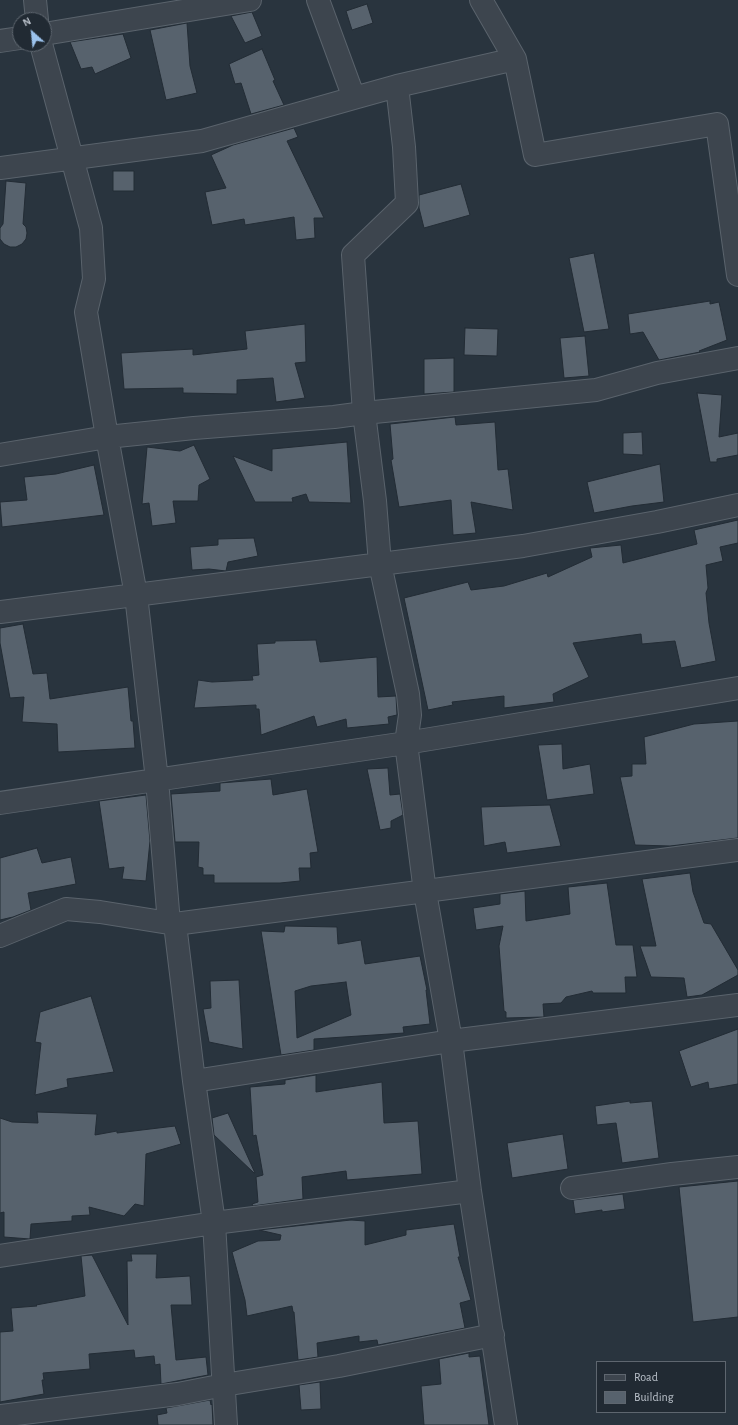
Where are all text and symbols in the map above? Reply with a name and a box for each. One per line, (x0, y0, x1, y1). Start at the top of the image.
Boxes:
north arrow (12, 12, 52, 52)
text: N (21, 15, 33, 28)
legend (596, 1361, 726, 1413)
text: Road (634, 1371, 658, 1383)
text: Building (634, 1391, 674, 1403)

